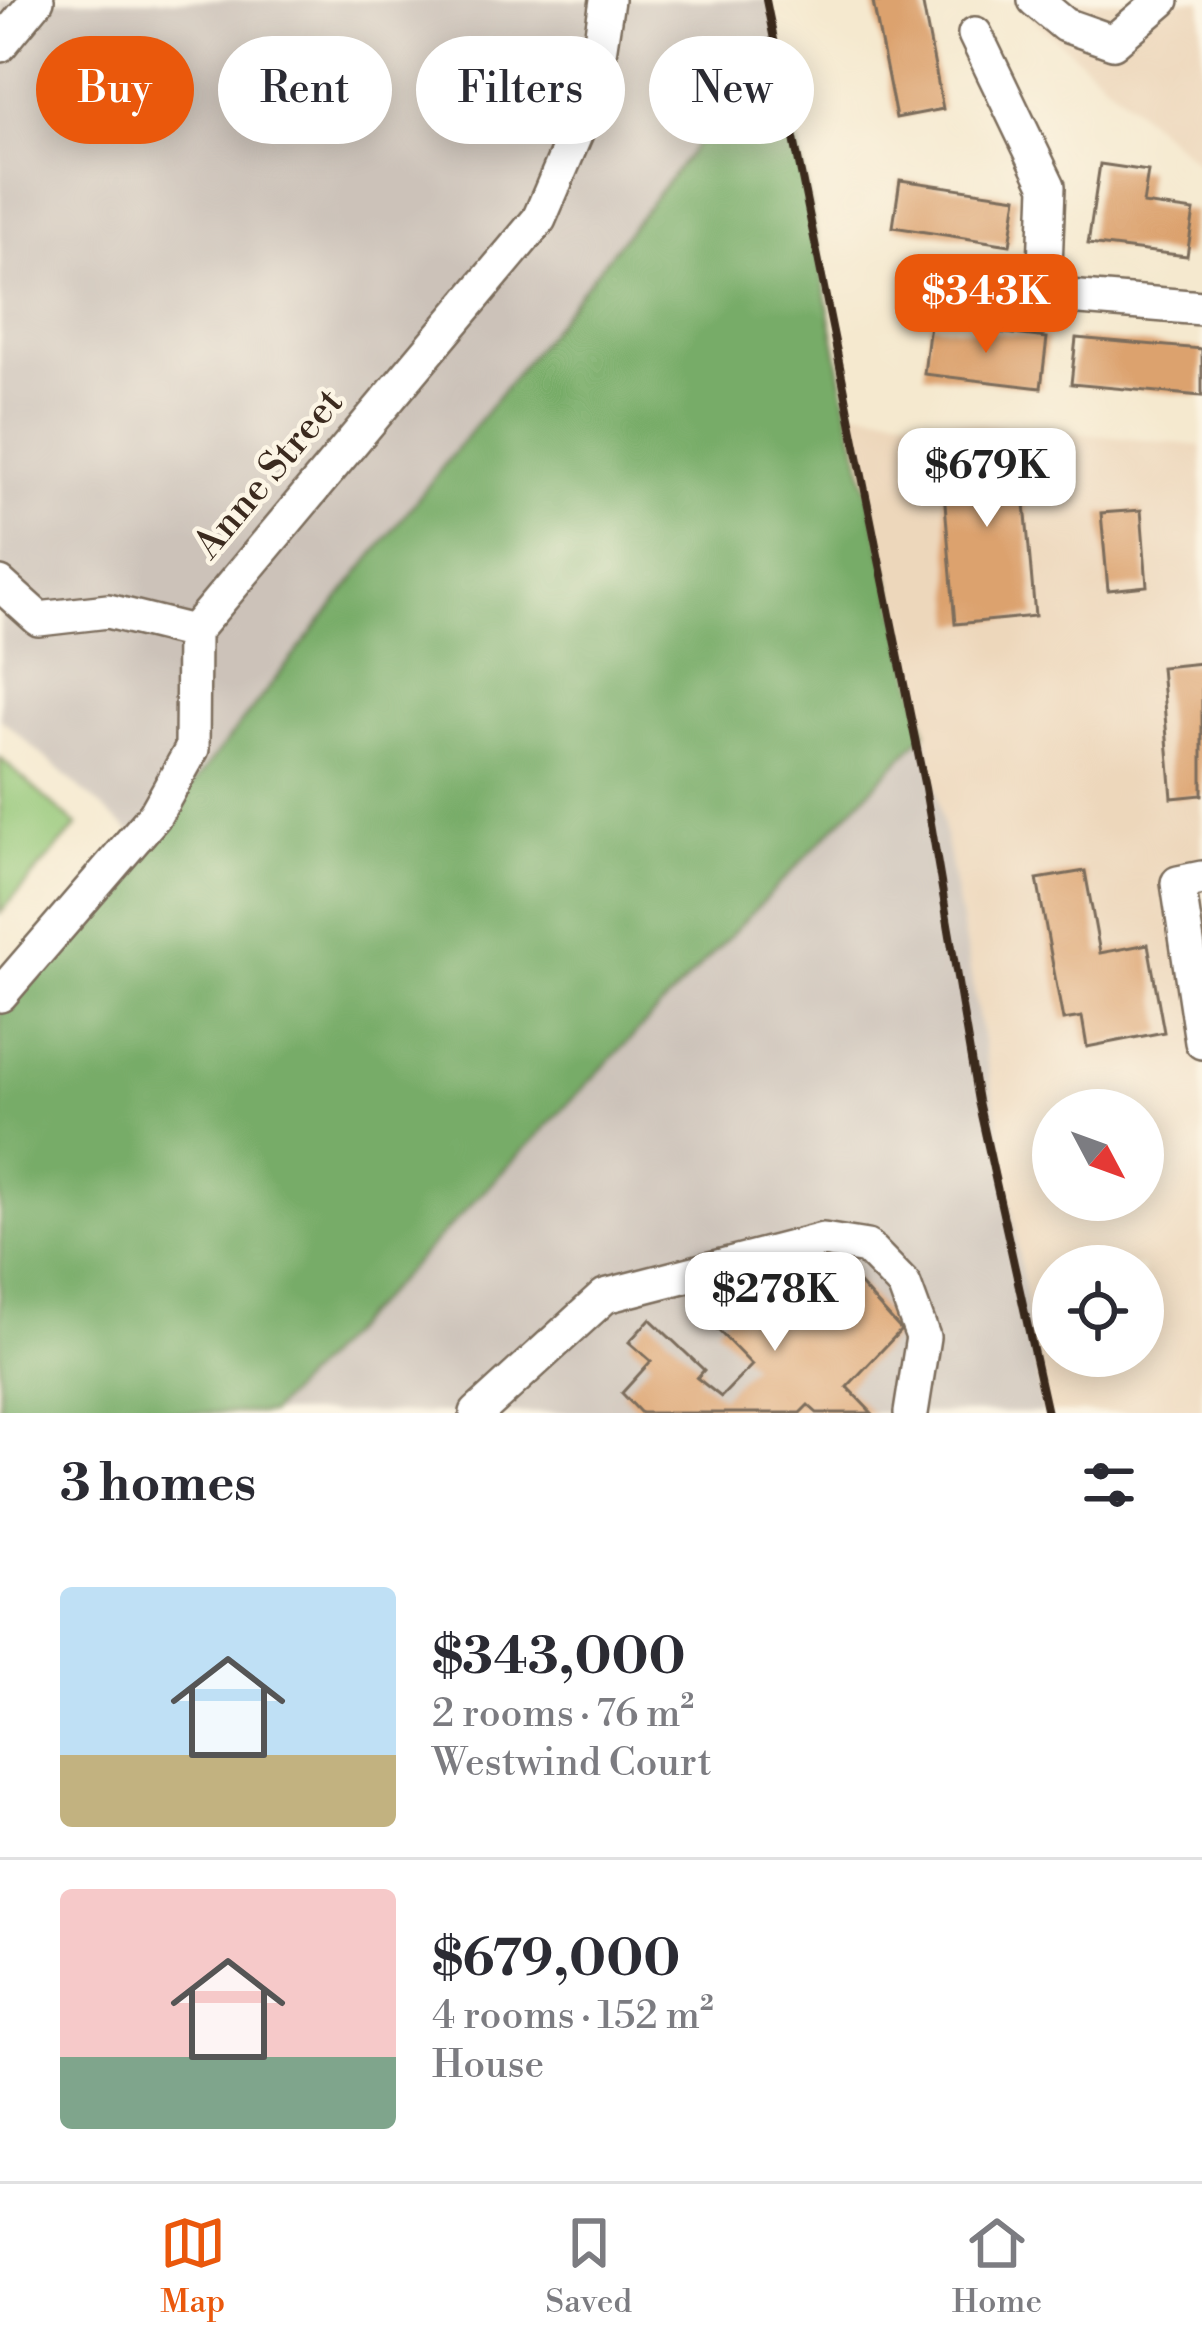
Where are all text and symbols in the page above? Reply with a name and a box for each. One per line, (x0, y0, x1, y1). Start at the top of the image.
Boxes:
chip: Buy (36, 36, 194, 144)
chip: Rent (218, 36, 392, 144)
chip: Filters (416, 36, 625, 144)
chip: New (649, 36, 814, 144)
pin: $343K (902, 254, 1070, 356)
text: $343K (922, 268, 1050, 317)
street label: Anne Street (183, 379, 354, 570)
pin: $679K (903, 428, 1071, 530)
text: $679K (925, 442, 1049, 491)
north arrow (1032, 1089, 1164, 1221)
map controls (1032, 1089, 1164, 1377)
button: locate (1032, 1245, 1164, 1377)
pin: $278K (691, 1252, 859, 1354)
text: $278K (712, 1266, 838, 1315)
icon: filters (1076, 1452, 1142, 1518)
text: 3 homes (60, 1453, 256, 1517)
text: $343,000 (432, 1626, 686, 1690)
icon: home (156, 1635, 300, 1779)
text: 2 rooms · 76 m² (432, 1690, 694, 1739)
text: Westwind Court (432, 1739, 712, 1788)
text: $679,000 (432, 1928, 680, 1992)
icon: home (156, 1937, 300, 2081)
text: 4 rooms · 152 m² (432, 1992, 714, 2041)
text: House (432, 2041, 544, 2090)
tab: Map (160, 2210, 226, 2323)
tab: Saved (545, 2210, 632, 2323)
tab: Home (952, 2210, 1042, 2323)

